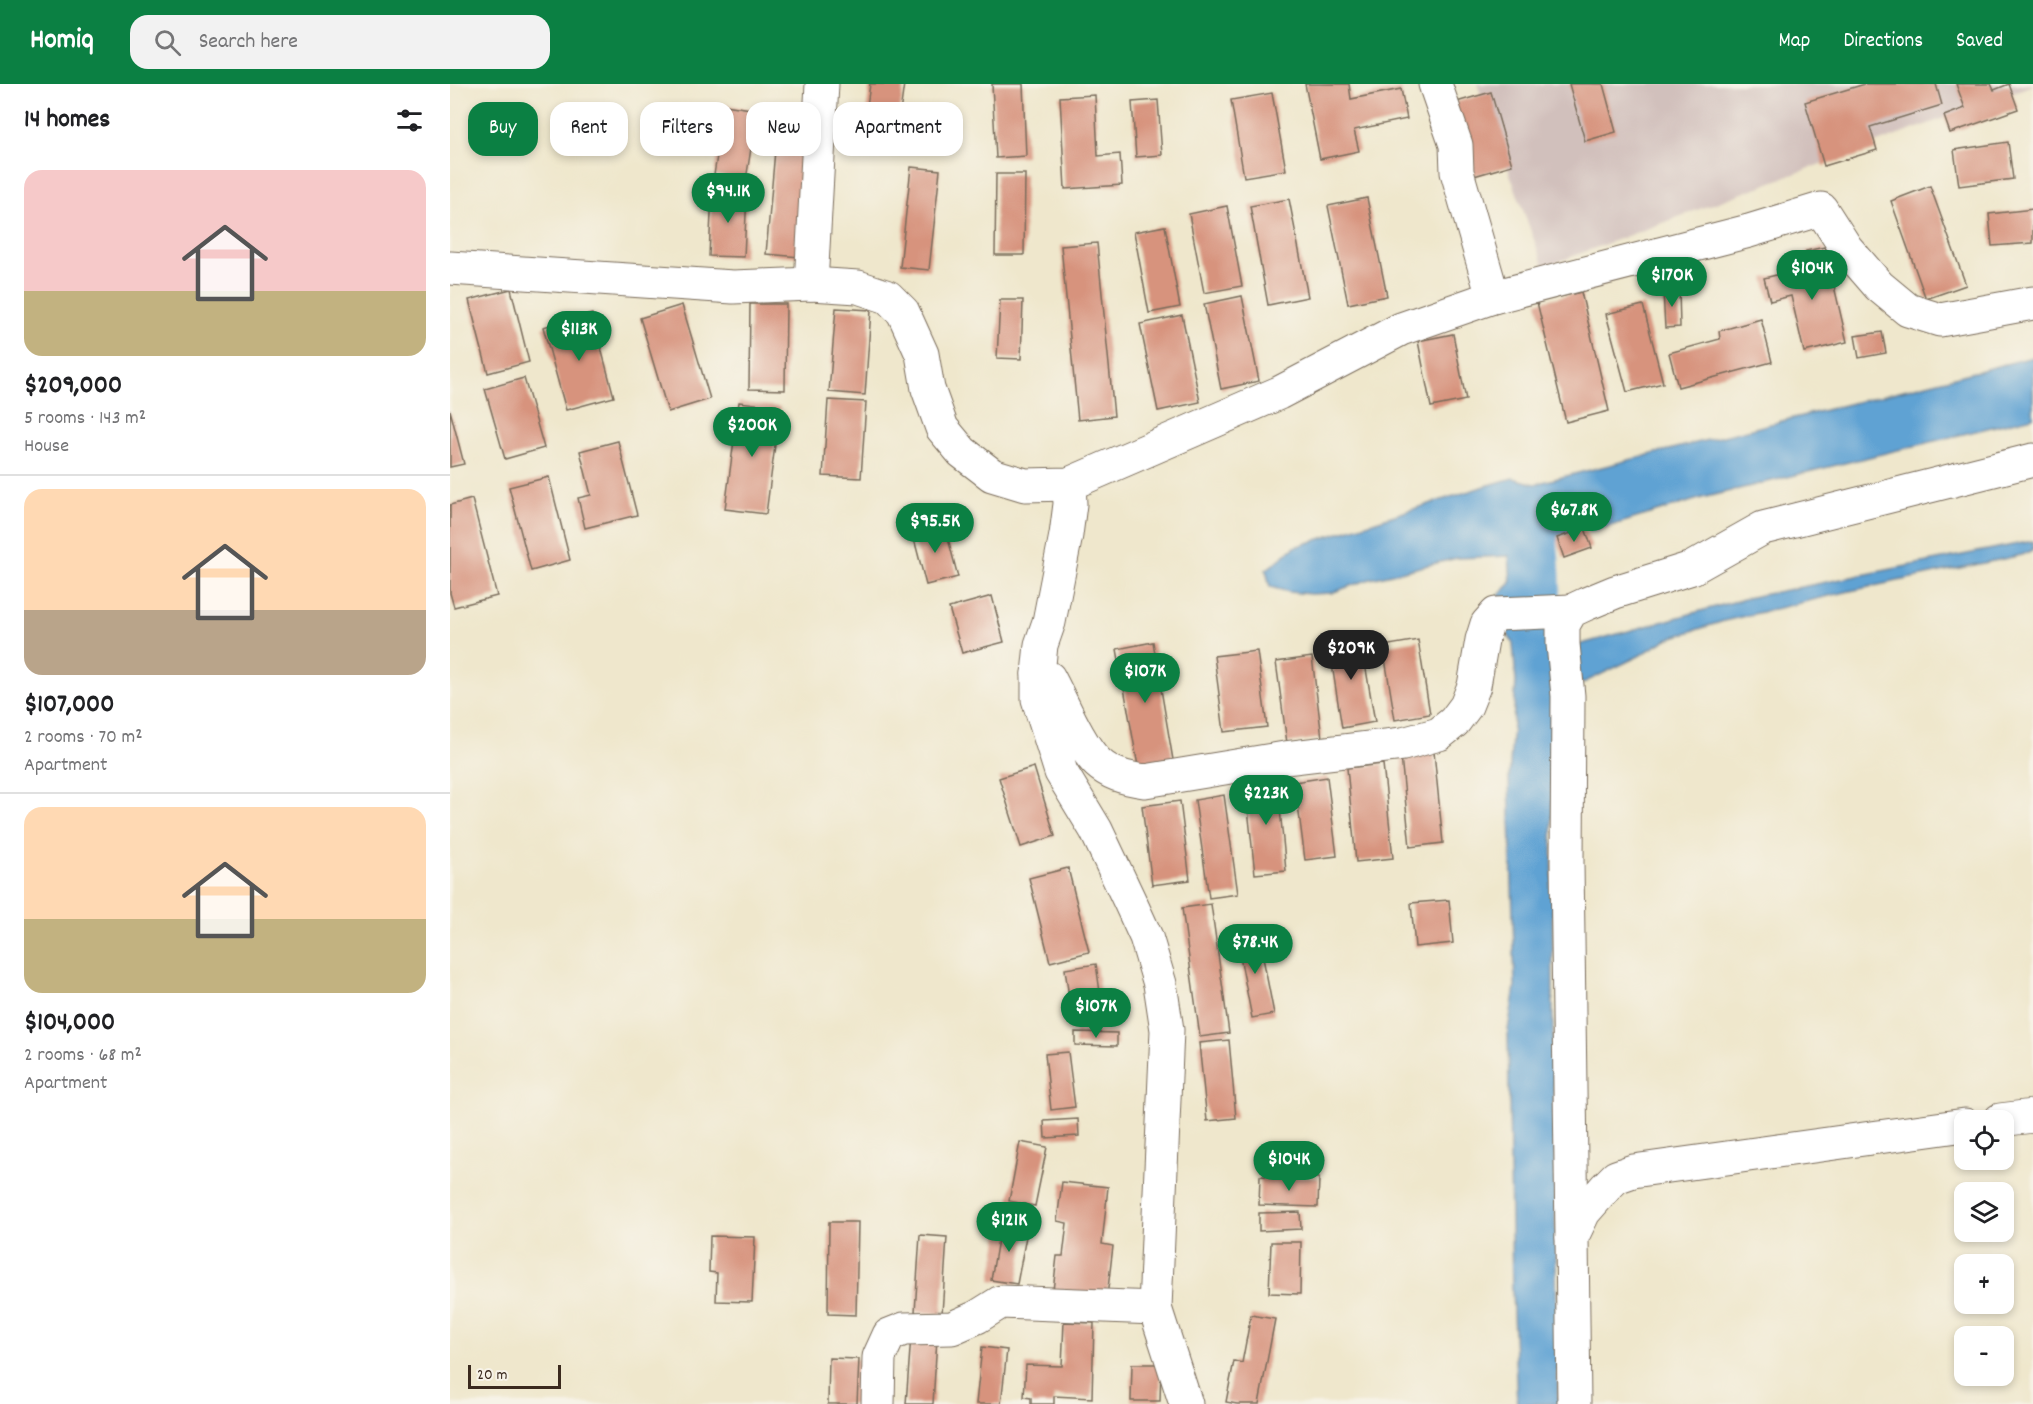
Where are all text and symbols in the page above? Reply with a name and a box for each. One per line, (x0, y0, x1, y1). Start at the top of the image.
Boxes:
search box (130, 15, 550, 69)
text: Homiq (30, 22, 94, 62)
icon: search (151, 26, 184, 59)
text: Search here (199, 27, 298, 58)
text: Map (1779, 27, 1810, 57)
text: Directions (1843, 27, 1923, 57)
text: Saved (1956, 27, 2003, 57)
text: 14 homes (24, 102, 110, 139)
chip: Buy (468, 102, 538, 156)
chip: Rent (550, 102, 628, 156)
chip: Filters (640, 102, 734, 156)
chip: New (746, 102, 821, 156)
chip: Apartment (833, 102, 963, 156)
icon: filters (393, 104, 426, 137)
pin: $94.1K (679, 173, 777, 224)
text: $94.1K (706, 178, 750, 206)
icon: home (171, 209, 279, 317)
pin: $104K (1770, 250, 1854, 301)
text: $104K (1791, 255, 1833, 283)
pin: $170K (1630, 257, 1714, 308)
text: $170K (1651, 262, 1693, 290)
pin: $113K (537, 311, 621, 362)
text: $113K (560, 316, 598, 344)
text: $209,000 (24, 368, 122, 405)
text: 5 rooms · 143 m² (24, 405, 146, 433)
pin: $200K (710, 407, 794, 458)
text: $200K (727, 412, 777, 440)
text: House (24, 433, 69, 461)
pin: $67.8K (1525, 492, 1623, 543)
text: $67.8K (1550, 497, 1598, 525)
pin: $95.5K (886, 503, 984, 554)
text: $95.5K (910, 508, 960, 536)
icon: home (171, 528, 279, 636)
pin: $209K (1309, 630, 1393, 681)
text: $209K (1327, 635, 1375, 663)
pin: $107K (1103, 653, 1187, 704)
text: $107K (1124, 658, 1166, 686)
text: $107,000 (24, 687, 114, 724)
text: 2 rooms · 70 m² (24, 724, 143, 752)
text: Apartment (24, 752, 107, 780)
pin: $223K (1224, 775, 1308, 826)
text: $223K (1243, 780, 1289, 808)
icon: home (171, 846, 279, 954)
pin: $78.4K (1206, 924, 1304, 975)
text: $78.4K (1232, 929, 1278, 957)
pin: $107K (1054, 988, 1138, 1039)
text: $107K (1075, 993, 1117, 1021)
text: $104,000 (24, 1005, 115, 1042)
text: 2 rooms · 68 m² (24, 1042, 142, 1070)
text: Apartment (24, 1070, 107, 1098)
map controls (1954, 1110, 2014, 1386)
button: locate (1954, 1110, 2014, 1170)
pin: $104K (1247, 1141, 1331, 1192)
text: $104K (1268, 1146, 1310, 1174)
button: layers (1954, 1182, 2014, 1242)
pin: $121K (967, 1202, 1051, 1253)
text: $121K (991, 1207, 1027, 1235)
button: + (1954, 1254, 2014, 1314)
button: − (1954, 1326, 2014, 1386)
scale bar (468, 1362, 561, 1390)
text: 20 m (477, 1364, 507, 1387)

